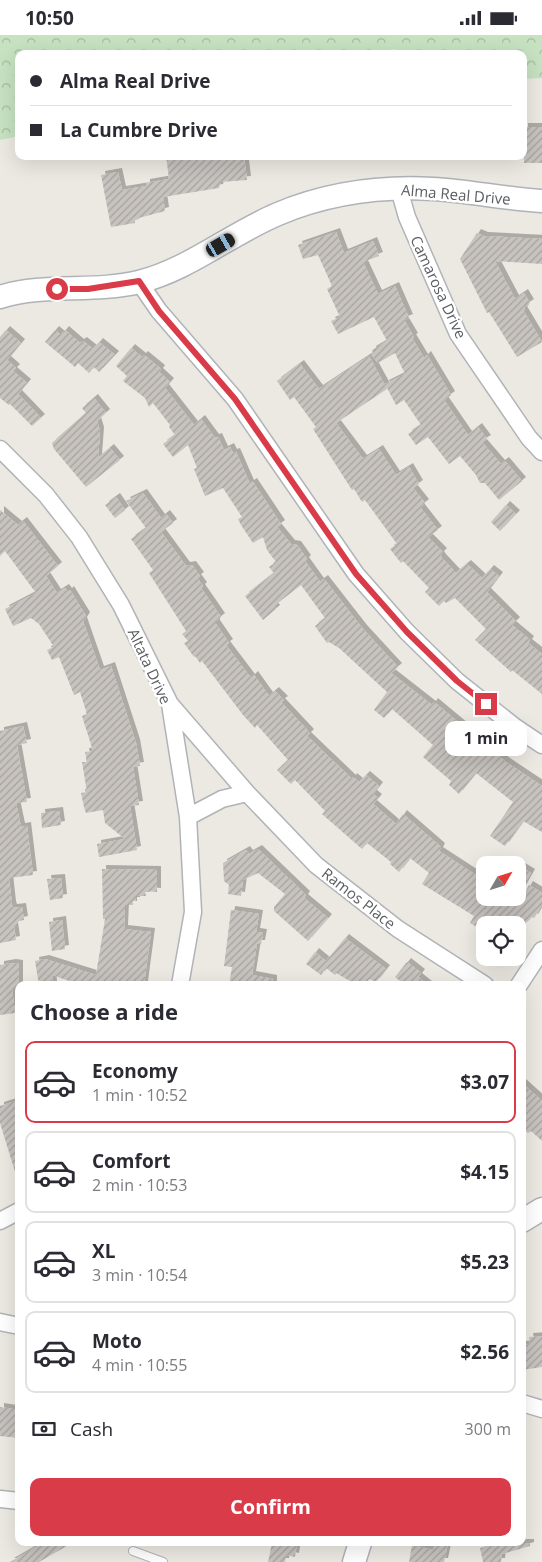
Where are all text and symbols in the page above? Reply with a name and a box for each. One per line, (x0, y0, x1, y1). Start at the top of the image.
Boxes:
text: 10:50 (25, 5, 74, 31)
text: Alma Real Drive (60, 68, 210, 94)
text: La Cumbre Drive (60, 117, 218, 143)
street label: Alma Real Drive (400, 179, 512, 209)
car (204, 231, 237, 259)
street label: Camarosa Drive (406, 232, 472, 342)
route start (46, 278, 68, 300)
street label: Altata Drive (124, 625, 176, 707)
route end (475, 693, 497, 715)
callout: 1 min (445, 721, 527, 757)
text: 1 min (464, 727, 508, 749)
north arrow (476, 856, 526, 906)
map controls (476, 856, 526, 966)
street label: Ramos Place (318, 863, 400, 933)
button: locate (476, 916, 526, 966)
text: Choose a ride (30, 996, 178, 1026)
text: Economy (92, 1058, 178, 1084)
icon: car (32, 1060, 77, 1105)
text: $3.07 (460, 1069, 509, 1095)
text: 1 min · 10:52 (92, 1084, 187, 1106)
text: Comfort (92, 1148, 171, 1174)
icon: car (32, 1150, 77, 1195)
text: $4.15 (460, 1159, 509, 1185)
text: 2 min · 10:53 (92, 1174, 187, 1196)
text: XL (92, 1238, 115, 1264)
icon: car (32, 1240, 77, 1285)
text: $5.23 (460, 1249, 509, 1275)
text: 3 min · 10:54 (92, 1264, 187, 1286)
text: Moto (92, 1328, 142, 1354)
icon: car (32, 1330, 77, 1375)
text: $2.56 (460, 1339, 509, 1365)
text: 4 min · 10:55 (92, 1354, 187, 1376)
icon: cash (30, 1415, 58, 1443)
text: Cash (70, 1416, 113, 1442)
text: 300 m (465, 1418, 511, 1440)
button: Confirm (30, 1478, 511, 1536)

